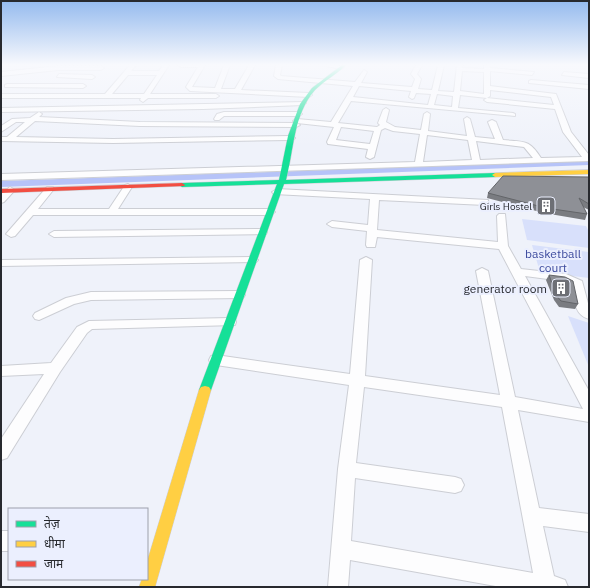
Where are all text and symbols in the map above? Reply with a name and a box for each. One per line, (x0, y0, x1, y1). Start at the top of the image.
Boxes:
building icon: Girls Hostel (535, 195, 557, 217)
place label: Girls Hostel (480, 200, 532, 213)
park label: basketball court (525, 246, 581, 275)
building icon: generator room (550, 277, 572, 299)
place label: generator room (464, 281, 547, 296)
legend (8, 508, 148, 580)
text: तेज़ (44, 516, 61, 531)
text: धीमा (44, 536, 66, 551)
text: जाम (44, 556, 64, 571)

